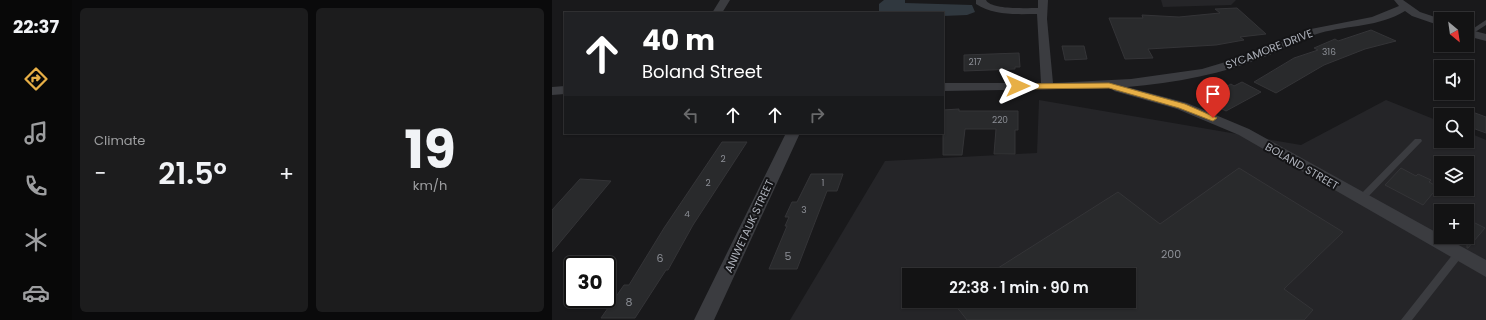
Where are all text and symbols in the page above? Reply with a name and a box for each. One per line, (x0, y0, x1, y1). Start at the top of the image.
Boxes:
north arrow (1434, 12, 1474, 52)
map controls (1434, 12, 1474, 244)
text: 22:37 (13, 14, 59, 39)
text: 40 m (642, 21, 715, 60)
street label: SYCAMORE DRIVE (1223, 25, 1315, 73)
icon: ahead (576, 28, 628, 80)
house number: 316 (1322, 46, 1336, 58)
house number: 217 (969, 56, 982, 68)
text: Boland Street (642, 59, 762, 84)
button: sound (1434, 60, 1474, 100)
icon: directions (22, 65, 50, 93)
position arrow (997, 65, 1039, 107)
pin (1196, 77, 1230, 118)
icon: arrive (1202, 83, 1224, 105)
icon: left (680, 104, 702, 126)
icon: ahead (722, 104, 744, 126)
icon: ahead (764, 104, 786, 126)
icon: right (806, 104, 828, 126)
button: search (1434, 108, 1474, 148)
text: 19 (404, 113, 456, 186)
house number: 220 (992, 114, 1008, 126)
icon: music (22, 119, 50, 147)
text: Climate (94, 131, 145, 150)
street label: BOLAND STREET (1262, 138, 1342, 194)
text: 21.5° (158, 152, 227, 195)
house number: 2 (720, 153, 726, 165)
button: layers (1434, 156, 1474, 196)
text: − (94, 158, 106, 189)
text: + (279, 158, 294, 189)
icon: phone (22, 172, 50, 200)
text: km/h (413, 176, 447, 195)
house number: 2 (705, 177, 711, 189)
street label: ANIWETAUK STREET (720, 177, 778, 275)
house number: 1 (822, 177, 825, 189)
house number: 3 (801, 204, 807, 216)
button: + (1434, 204, 1474, 244)
house number: 4 (684, 208, 690, 220)
icon: climate (22, 226, 50, 254)
house number: 200 (1161, 246, 1181, 262)
house number: 5 (785, 248, 792, 264)
house number: 6 (657, 250, 664, 266)
speed limit sign: 30 (564, 256, 616, 308)
text: 22:38 · 1 min · 90 m (949, 277, 1089, 298)
icon: car (22, 279, 50, 307)
house number: 8 (626, 294, 633, 310)

